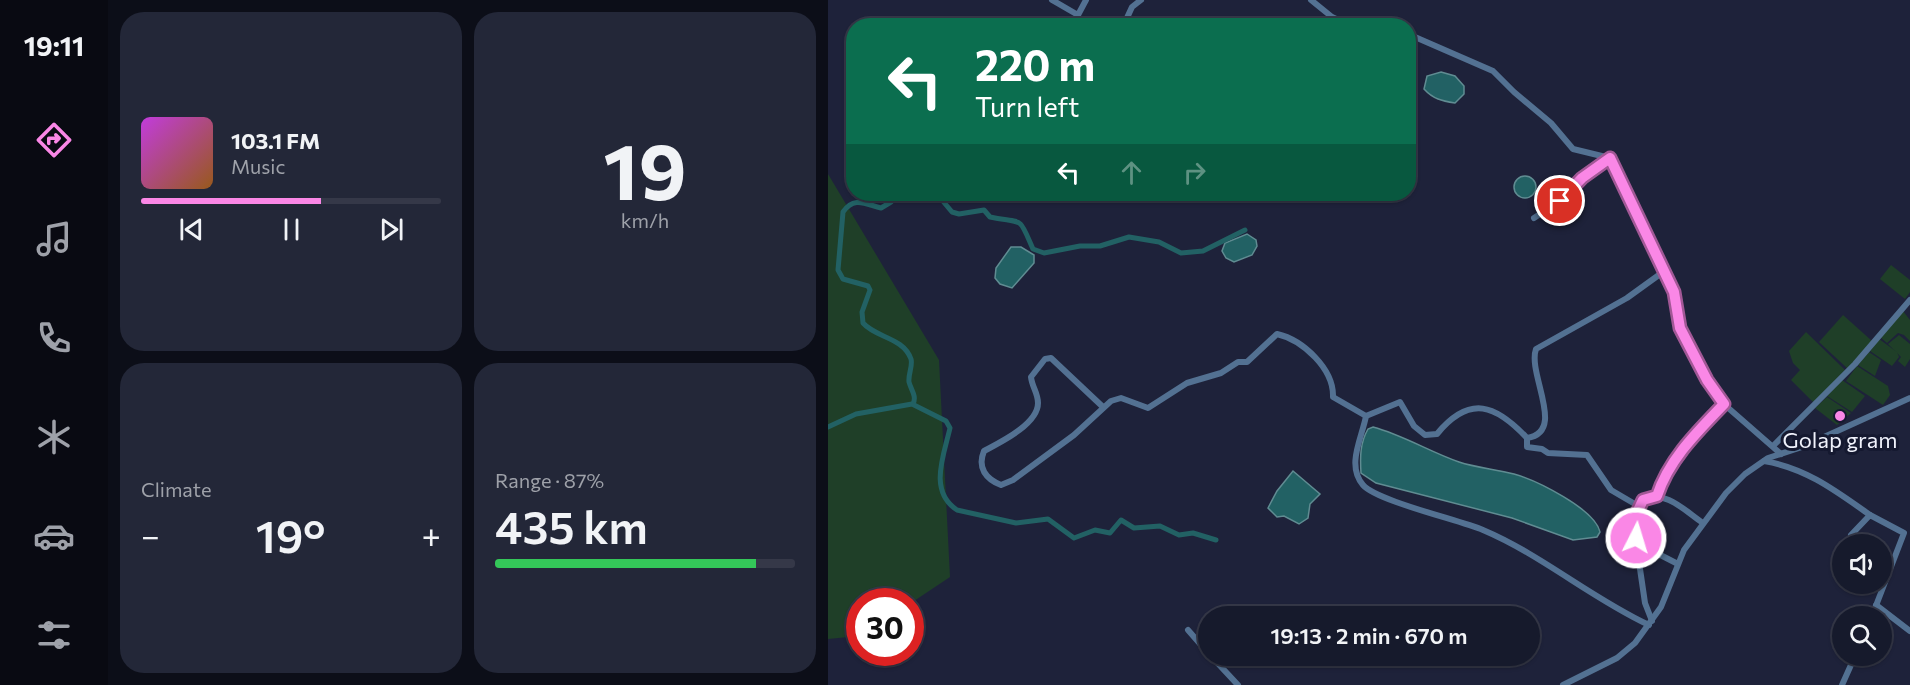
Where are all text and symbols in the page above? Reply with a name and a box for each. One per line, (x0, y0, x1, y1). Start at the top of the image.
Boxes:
text: 19:11 (24, 29, 84, 62)
text: 220 m (975, 38, 1095, 90)
icon: left (876, 42, 954, 120)
text: Turn left (975, 90, 1079, 123)
icon: directions (33, 119, 75, 161)
text: 19 (603, 121, 687, 216)
text: 103.1 FM (231, 127, 320, 154)
text: Music (231, 154, 285, 178)
icon: left (1052, 156, 1085, 189)
icon: ahead (1115, 156, 1148, 189)
icon: right (1178, 156, 1211, 189)
pin (1534, 175, 1585, 226)
icon: arrive (1543, 184, 1576, 217)
text: km/h (621, 208, 669, 232)
icon: previous (175, 213, 208, 246)
icon: pause (275, 213, 308, 246)
icon: next (375, 213, 408, 246)
icon: music (33, 218, 75, 260)
icon: phone (33, 317, 75, 359)
marker: Golap gram (1833, 409, 1847, 423)
icon: climate (33, 416, 75, 458)
place label: Golap gram (1783, 426, 1897, 453)
text: Range · 87% (495, 468, 604, 492)
text: Climate (141, 477, 211, 501)
text: 435 km (495, 498, 648, 553)
position arrow (1604, 506, 1668, 570)
text: 19° (256, 507, 325, 562)
text: − (141, 514, 160, 555)
text: + (422, 514, 441, 555)
icon: car (33, 515, 75, 557)
map controls (1832, 534, 1892, 666)
button: sound (1832, 534, 1892, 594)
speed limit sign: 30 (846, 588, 924, 666)
button: search (1832, 606, 1892, 666)
icon: filters (33, 614, 75, 656)
text: 19:13 · 2 min · 670 m (1271, 622, 1467, 649)

